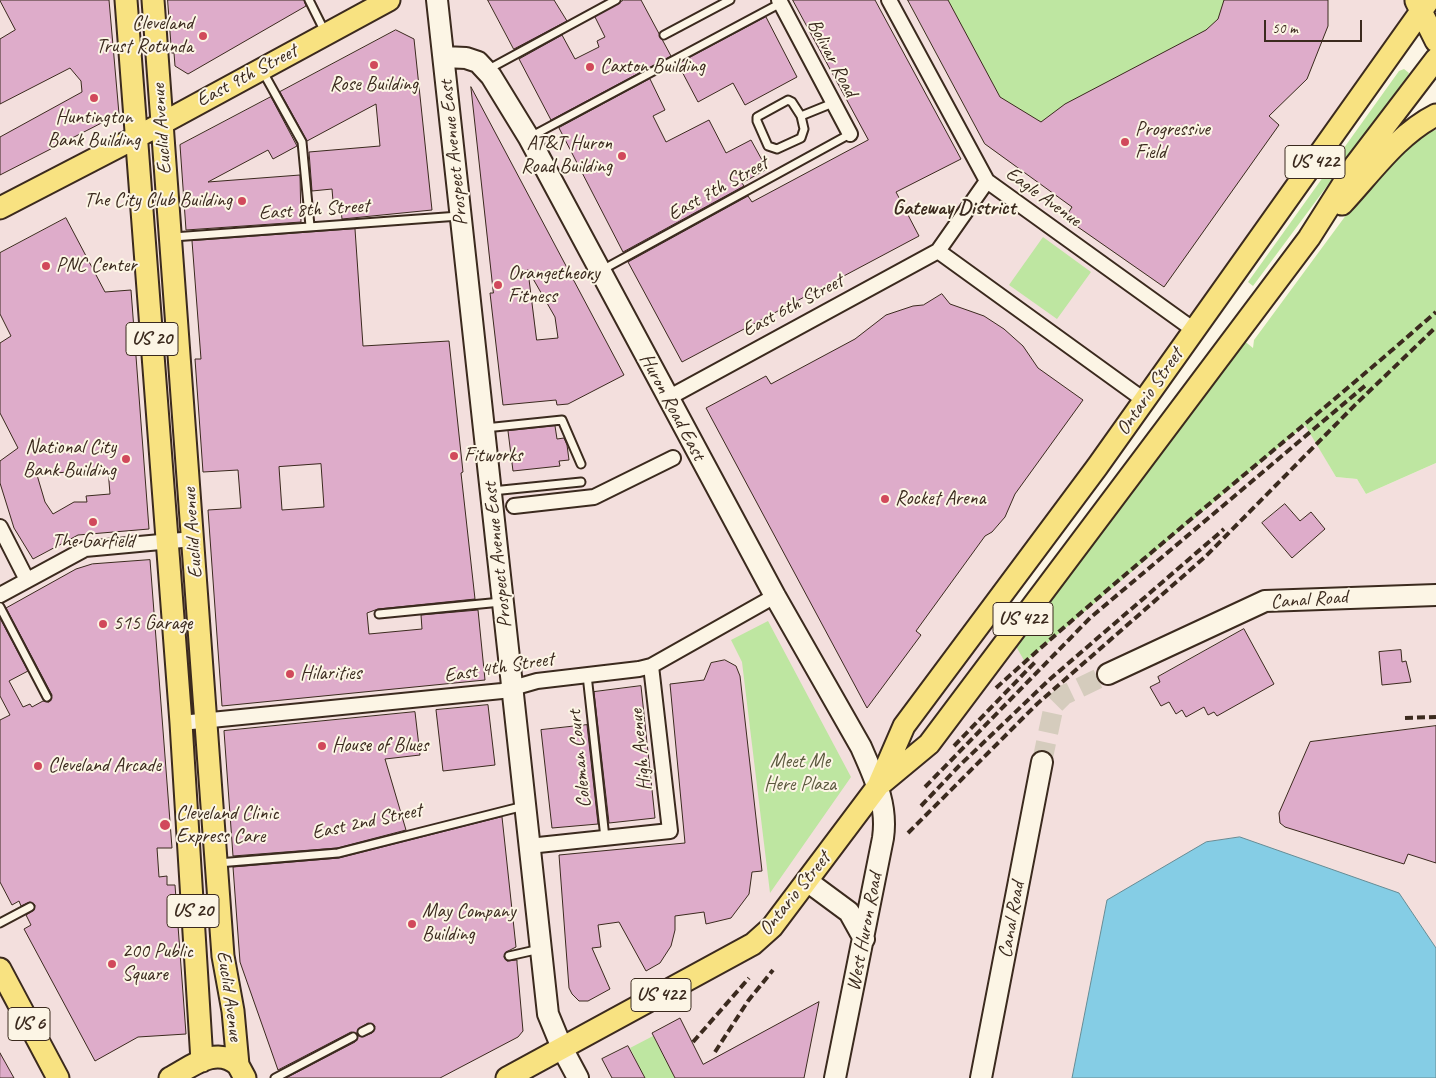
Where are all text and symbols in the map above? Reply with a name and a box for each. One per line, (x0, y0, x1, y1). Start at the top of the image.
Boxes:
scale bar (1266, 10, 1364, 42)
place label: Cleveland Trust Rotunda (96, 12, 193, 59)
street label: Bolivar Road (801, 15, 863, 101)
text: 50 m (1272, 19, 1298, 38)
marker: Cleveland Trust Rotunda (197, 30, 209, 42)
street label: East 9th Street (192, 39, 302, 113)
place label: Caxton Building (600, 55, 705, 79)
marker: Rose Building (368, 59, 380, 71)
marker: Caxton Building (584, 61, 596, 73)
place label: Rose Building (330, 73, 418, 97)
street label: Prospect Avenue East (434, 79, 474, 227)
street label: Euclid Avenue (147, 83, 177, 175)
marker: Huntington Bank Building (88, 92, 100, 104)
place label: Huntington Bank Building (48, 106, 140, 153)
place label: Progressive Field (1135, 118, 1210, 165)
place label: AT&T Huron Road Building (521, 132, 612, 179)
marker: Progressive Field (1119, 136, 1131, 148)
road number: US 422 (1285, 146, 1345, 178)
marker: AT&T Huron Road Building (616, 150, 628, 162)
street label: East 7th Street (664, 152, 772, 226)
street label: Eagle Avenue (1001, 162, 1085, 232)
place label: The City Club Building (84, 189, 232, 213)
street label: East 8th Street (258, 194, 370, 226)
marker: The City Club Building (236, 195, 248, 207)
district label: Gateway District (893, 195, 1015, 221)
place label: PNC Center (56, 254, 136, 278)
marker: PNC Center (40, 260, 52, 272)
place label: Orangetheory Fitness (508, 262, 600, 309)
street label: East 6th Street (738, 269, 848, 343)
marker: Orangetheory Fitness (492, 279, 504, 291)
road number: US 20 (126, 322, 178, 356)
street label: Ontario Street (1111, 344, 1189, 440)
street label: Huron Road East (634, 349, 710, 465)
place label: National City Bank Building (23, 436, 116, 483)
place label: Fitworks (464, 444, 522, 468)
marker: Fitworks (448, 450, 460, 462)
marker: National City Bank Building (120, 453, 132, 465)
street label: Prospect Avenue East (478, 481, 518, 629)
street label: Euclid Avenue (178, 487, 208, 579)
place label: Rocket Arena (895, 487, 986, 511)
marker: Rocket Arena (879, 493, 891, 505)
marker: The Garfield (87, 516, 99, 528)
place label: The Garfield (52, 530, 134, 554)
street label: Canal Road (1270, 585, 1348, 615)
road number: US 422 (993, 602, 1053, 636)
place label: 515 Garage (113, 612, 192, 636)
marker: 515 Garage (97, 618, 109, 630)
street label: East 4th Street (442, 647, 556, 689)
place label: Hilarities (300, 662, 361, 686)
marker: Hilarities (284, 668, 296, 680)
street label: High Avenue (625, 708, 657, 792)
street label: Coleman Court (563, 709, 597, 809)
place label: House of Blues (332, 734, 428, 758)
marker: House of Blues (316, 740, 328, 752)
park label: Meet Me Here Plaza (764, 750, 836, 797)
place label: Cleveland Arcade (48, 754, 161, 778)
marker: Cleveland Arcade (32, 760, 44, 772)
street label: East 2nd Street (310, 799, 424, 845)
place label: Cleveland Clinic Express Care (176, 802, 279, 849)
marker: Cleveland Clinic Express Care (158, 818, 172, 832)
street label: Ontario Street (754, 847, 836, 941)
street label: West Huron Road (842, 871, 888, 993)
street label: Canal Road (994, 880, 1030, 960)
road number: US 20 (167, 894, 219, 928)
place label: May Company Building (422, 900, 515, 947)
marker: May Company Building (406, 918, 418, 930)
place label: 200 Public Square (122, 940, 193, 987)
street label: Euclid Avenue (211, 949, 247, 1043)
marker: 200 Public Square (106, 958, 118, 970)
road number: US 422 (631, 978, 691, 1012)
road number: US 6 (8, 1008, 50, 1040)

